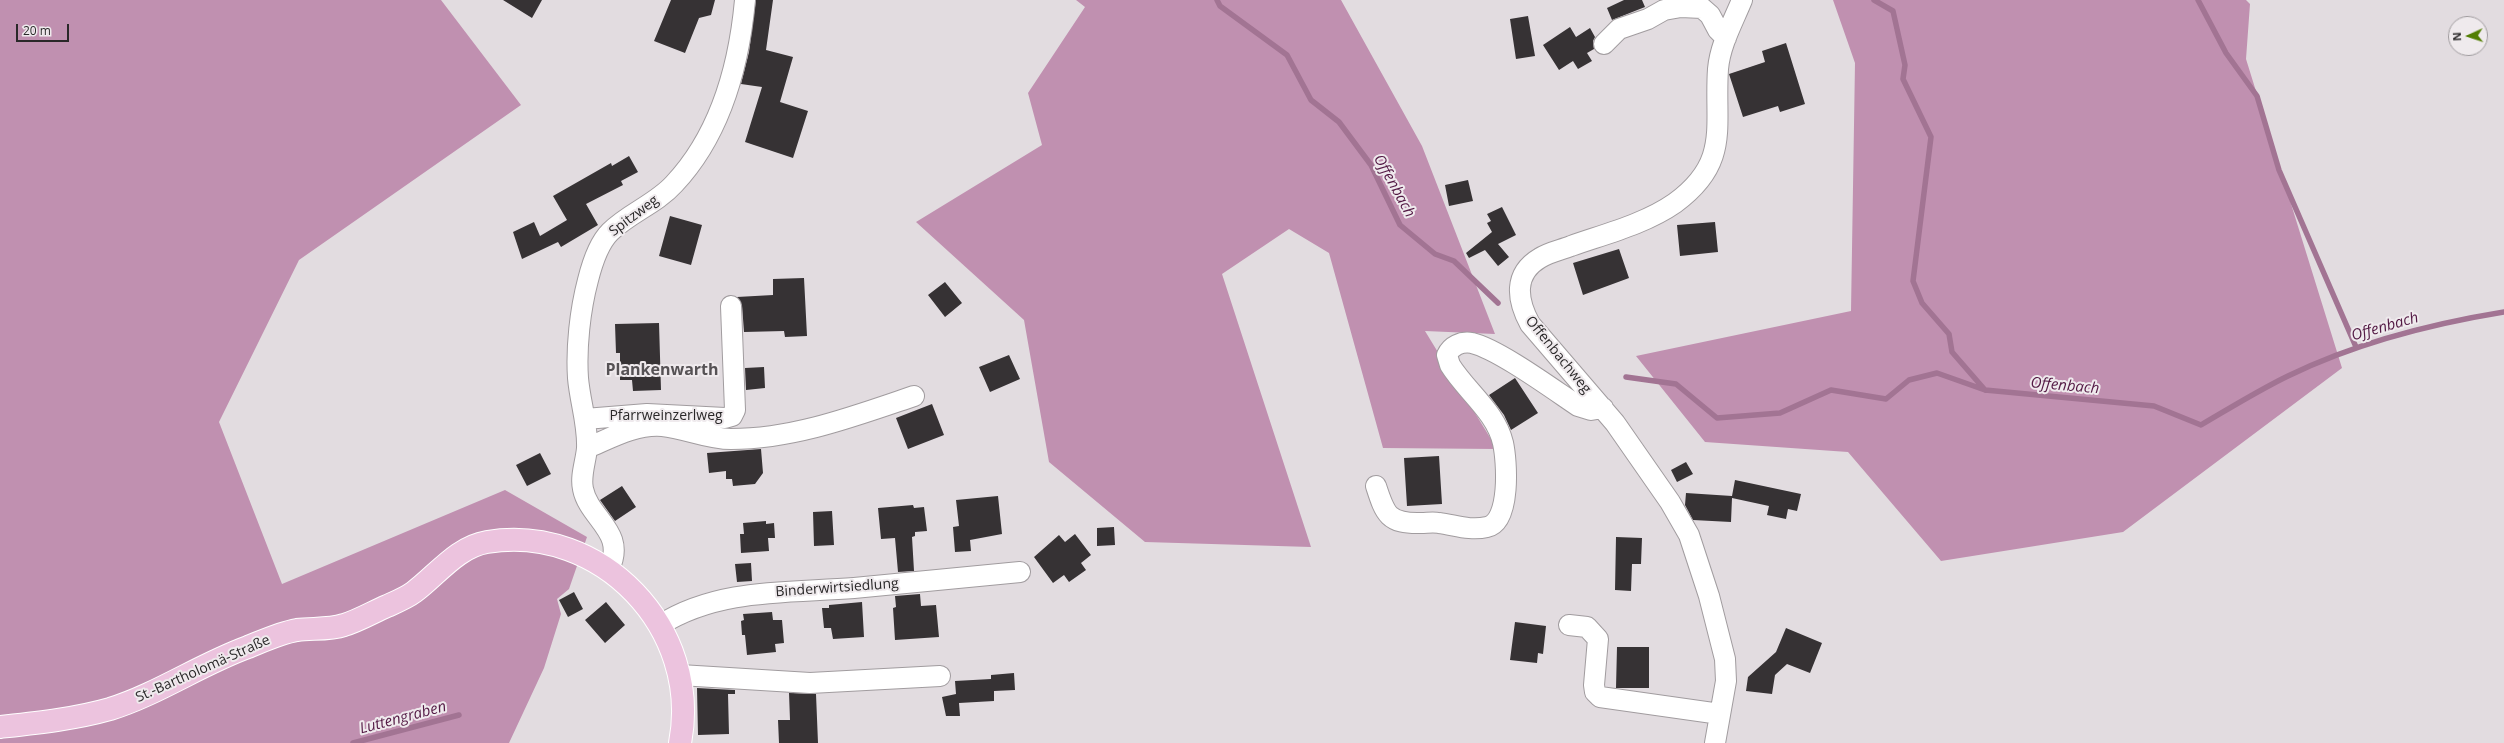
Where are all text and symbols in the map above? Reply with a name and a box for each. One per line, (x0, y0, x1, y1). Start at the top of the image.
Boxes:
scale bar (18, 16, 71, 42)
north arrow (2448, 16, 2488, 56)
text: 20 m (23, 22, 51, 39)
text: N (2449, 32, 2464, 41)
water label: Offenbach (1369, 152, 1419, 220)
street label: Spitzweg (606, 192, 662, 240)
water label: Offenbach (2349, 309, 2421, 345)
street label: Offenbachweg (1522, 313, 1594, 397)
district label: Plankenwarth (605, 360, 719, 380)
water label: Offenbach (2030, 374, 2100, 398)
street label: Pfarrweinzerlweg (609, 408, 723, 424)
street label: Binderwirtsiedlung (775, 575, 899, 601)
street label: St.-Bartholomä-Straße (133, 632, 273, 706)
water label: Luttengraben (358, 698, 448, 738)

